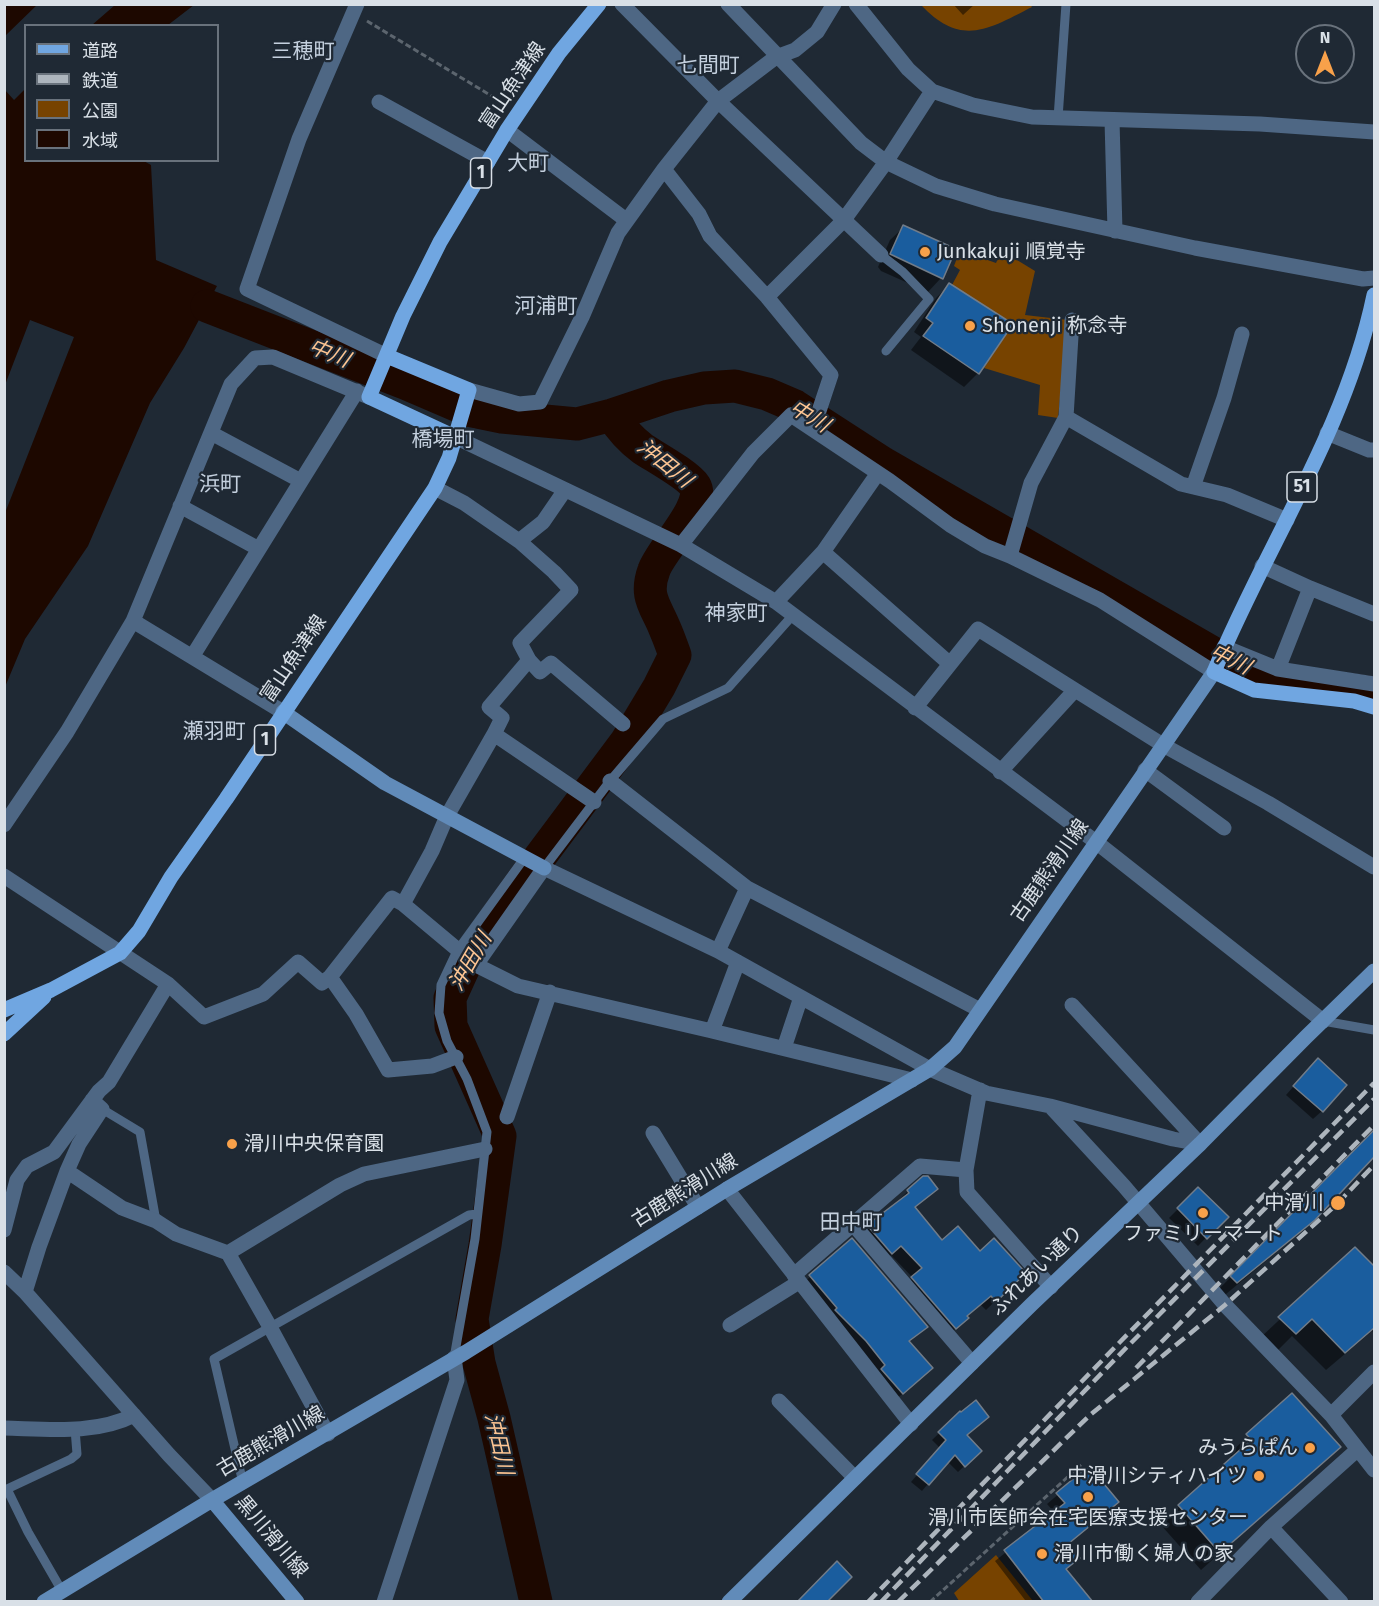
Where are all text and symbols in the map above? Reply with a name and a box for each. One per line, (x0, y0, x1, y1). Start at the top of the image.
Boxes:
legend (24, 24, 219, 162)
north arrow (1295, 24, 1355, 84)
text: N (1320, 28, 1330, 47)
street label: 富山魚津線 (475, 38, 551, 134)
district label: 三穂町 (272, 39, 334, 65)
text: 道路 (82, 40, 118, 62)
district label: 七間町 (677, 53, 739, 79)
text: 鉄道 (82, 70, 118, 92)
text: 公園 (82, 100, 118, 122)
text: 水域 (82, 130, 118, 152)
district label: 大町 (507, 151, 549, 177)
road number: 1 (470, 158, 492, 188)
place label: Junkakuji 順覚寺 (937, 240, 1086, 264)
marker: Junkakuji 順覚寺 (918, 245, 932, 259)
district label: 河浦町 (515, 294, 577, 320)
place label: Shonenji 称念寺 (982, 314, 1127, 338)
marker: Shonenji 称念寺 (963, 319, 977, 333)
water label: 中川 (305, 334, 353, 374)
water label: 中川 (785, 395, 833, 439)
district label: 橋場町 (412, 427, 474, 453)
water label: 沖田川 (632, 434, 696, 494)
district label: 浜町 (199, 472, 241, 498)
road number: 51 (1287, 472, 1317, 502)
district label: 神家町 (705, 601, 767, 627)
street label: 富山魚津線 (256, 611, 332, 707)
water label: 中川 (1206, 639, 1254, 681)
district label: 瀬羽町 (183, 719, 245, 745)
road number: 1 (254, 725, 276, 755)
street label: 古鹿熊滑川線 (1006, 815, 1094, 927)
water label: 沖田川 (444, 928, 498, 996)
place label: 滑川中央保育園 (244, 1132, 384, 1156)
marker: 滑川中央保育園 (225, 1137, 239, 1151)
street label: 古鹿熊滑川線 (628, 1149, 742, 1233)
place label: 中滑川 (1264, 1191, 1324, 1215)
marker: 中滑川 (1329, 1194, 1347, 1212)
marker: ファミリーマート (1196, 1206, 1210, 1220)
district label: 田中町 (820, 1210, 882, 1236)
street label: ふれあい通り (986, 1221, 1088, 1321)
place label: ファミリーマート (1123, 1222, 1283, 1246)
street label: 古鹿熊滑川線 (213, 1402, 329, 1482)
water label: 沖田川 (479, 1410, 517, 1478)
place label: みうらぱん (1198, 1436, 1298, 1460)
marker: みうらぱん (1303, 1441, 1317, 1455)
place label: 中滑川シティハイツ (1067, 1464, 1247, 1488)
marker: 中滑川シティハイツ (1252, 1469, 1266, 1483)
marker: 滑川市医師会在宅医療支援センター (1081, 1490, 1095, 1504)
street label: 黒川滑川線 (230, 1491, 312, 1583)
place label: 滑川市医師会在宅医療支援センター (928, 1506, 1248, 1530)
place label: 滑川市働く婦人の家 (1054, 1542, 1234, 1566)
marker: 滑川市働く婦人の家 (1035, 1547, 1049, 1561)

